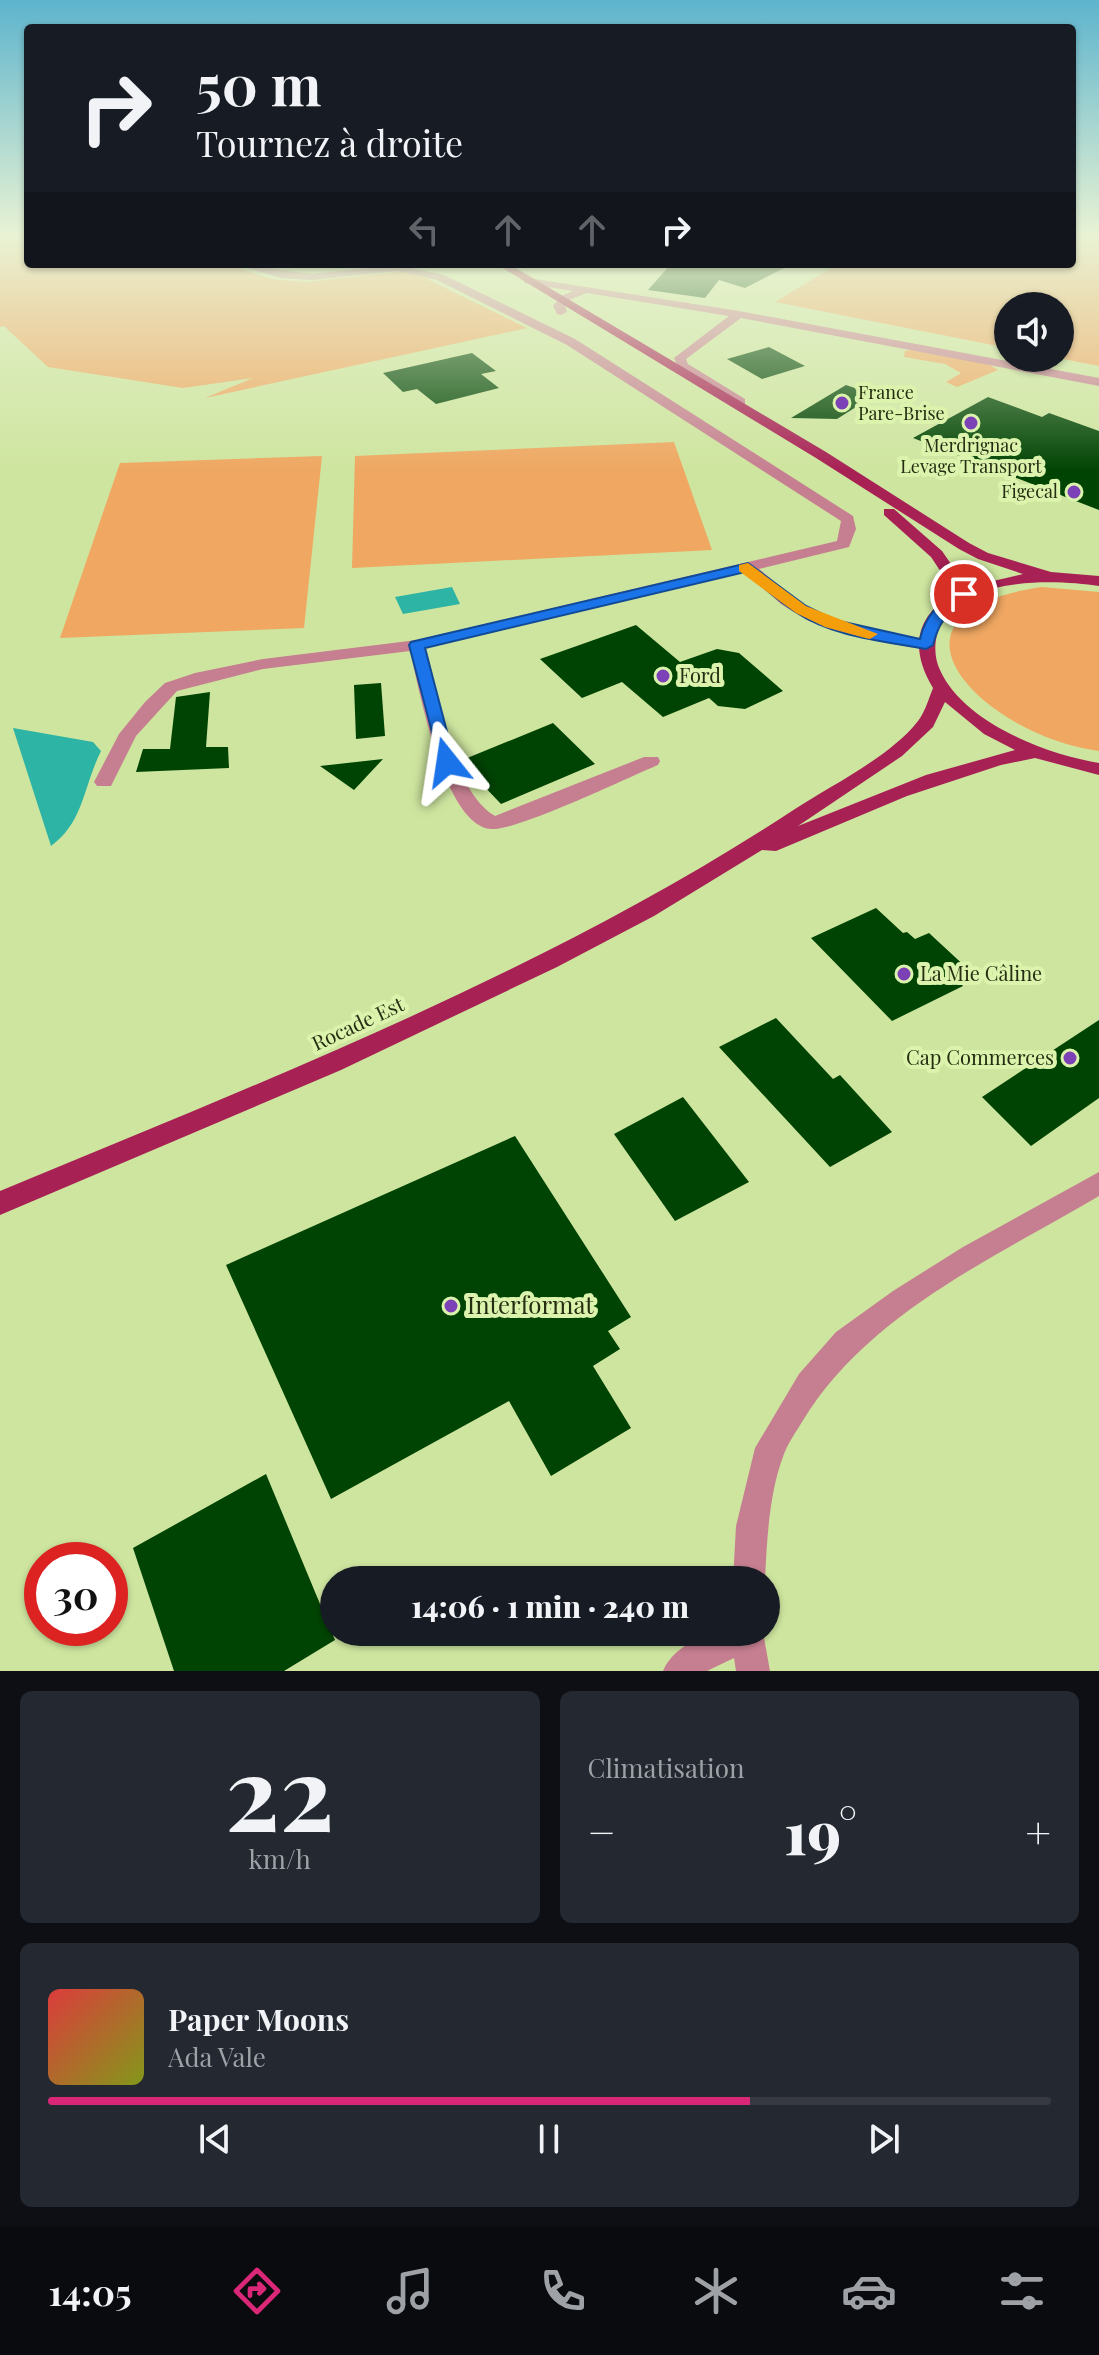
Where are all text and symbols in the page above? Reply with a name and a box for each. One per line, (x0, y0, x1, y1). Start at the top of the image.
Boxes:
text: 50 m (196, 46, 322, 121)
icon: right (64, 56, 168, 160)
text: Tournez à droite (196, 118, 463, 166)
icon: left (402, 208, 446, 252)
icon: ahead (486, 208, 530, 252)
icon: ahead (570, 208, 614, 252)
icon: right (654, 208, 698, 252)
map controls (994, 292, 1074, 372)
button: sound (994, 292, 1074, 372)
place label: France Pare-Brise (858, 380, 945, 425)
marker: France Pare-Brise (833, 394, 851, 412)
marker: Merdrignac Levage Transport (962, 414, 980, 432)
place label: Merdrignac Levage Transport (900, 433, 1042, 478)
place label: Figecal (1001, 479, 1058, 503)
marker: Figecal (1065, 483, 1083, 501)
pin (930, 560, 998, 628)
icon: arrive (942, 572, 986, 616)
place label: Ford (679, 661, 721, 688)
marker: Ford (654, 667, 672, 685)
position arrow (405, 720, 489, 804)
place label: La Mie Câline (920, 959, 1042, 986)
marker: La Mie Câline (895, 965, 913, 983)
street label: Rocade Est (307, 989, 409, 1056)
place label: Cap Commerces (906, 1043, 1054, 1070)
marker: Cap Commerces (1061, 1049, 1079, 1067)
place label: Interformat (467, 1288, 594, 1320)
marker: Interformat (442, 1297, 460, 1315)
speed limit sign: 30 (24, 1542, 128, 1646)
text: 14:06 · 1 min · 240 m (411, 1586, 689, 1626)
text: 22 (225, 1719, 334, 1858)
text: Climatisation (588, 1750, 744, 1785)
text: 19° (784, 1790, 857, 1870)
text: − (588, 1801, 616, 1860)
text: + (1025, 1801, 1051, 1860)
text: km/h (249, 1841, 311, 1876)
text: Paper Moons (168, 1999, 349, 2039)
text: Ada Vale (168, 2039, 266, 2074)
icon: previous (193, 2117, 237, 2161)
icon: pause (527, 2117, 571, 2161)
icon: next (862, 2117, 906, 2161)
icon: directions (229, 2263, 285, 2319)
icon: music (382, 2263, 438, 2319)
icon: phone (535, 2263, 591, 2319)
icon: climate (688, 2263, 744, 2319)
icon: car (841, 2263, 897, 2319)
icon: filters (994, 2263, 1050, 2319)
text: 14:05 (49, 2267, 132, 2315)

